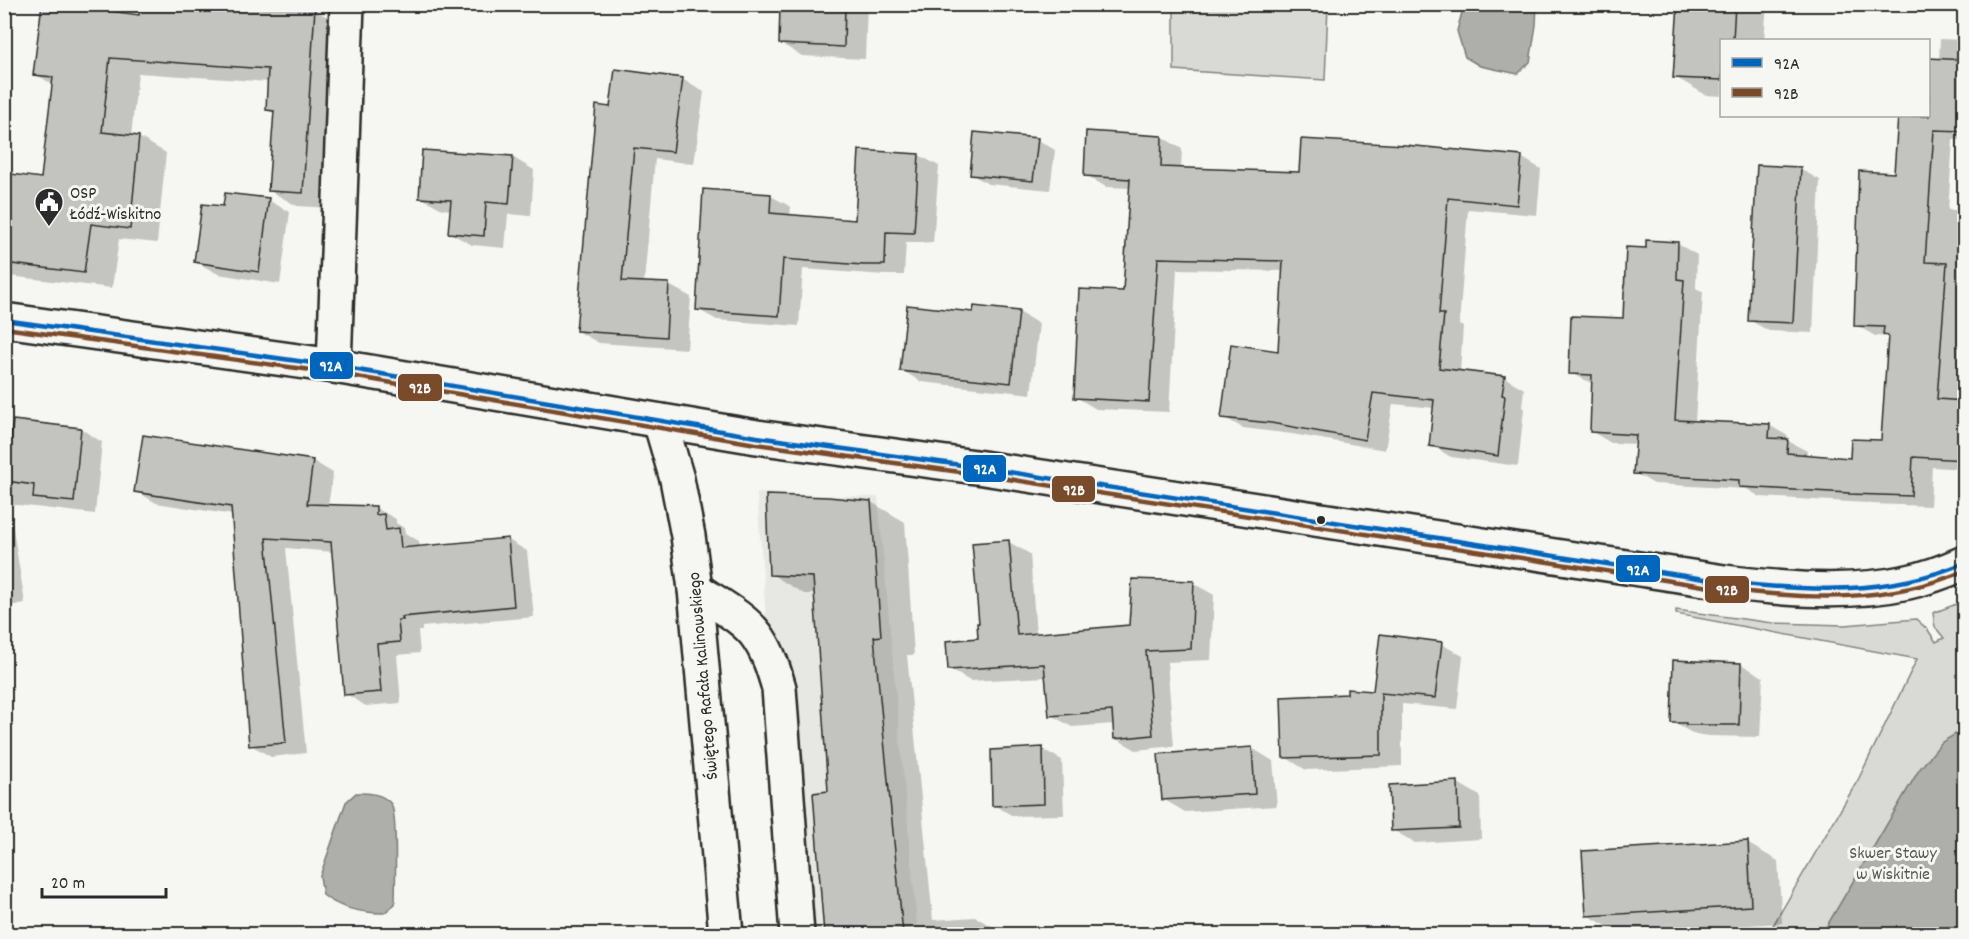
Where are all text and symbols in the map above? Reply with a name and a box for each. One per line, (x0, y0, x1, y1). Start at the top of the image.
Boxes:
legend (1720, 39, 1930, 117)
text: 92A (1774, 53, 1800, 78)
text: 92B (1774, 83, 1799, 108)
place label: OSP Łódź-Wiskitno (69, 182, 161, 228)
public building icon: OSP Łódź-Wiskitno (33, 186, 65, 228)
line badge: 92A (309, 351, 354, 380)
text: 92A (319, 356, 343, 379)
line badge: 92B (397, 373, 443, 402)
text: 92B (409, 378, 431, 401)
line badge: 92A (962, 454, 1007, 483)
text: 92A (973, 459, 997, 482)
line badge: 92B (1051, 475, 1096, 503)
text: 92B (1063, 480, 1085, 503)
unlabelled marker (1315, 514, 1327, 526)
line badge: 92A (1615, 554, 1661, 583)
text: 92A (1626, 560, 1650, 583)
street label: Świętego Rafała Kalinowskiego (683, 571, 726, 781)
line badge: 92B (1704, 575, 1750, 604)
text: 92B (1716, 580, 1738, 603)
park label: Skwer Stawy w Wiskitnie (1849, 842, 1937, 888)
scale bar (42, 861, 166, 899)
text: 20 m (51, 872, 85, 897)

